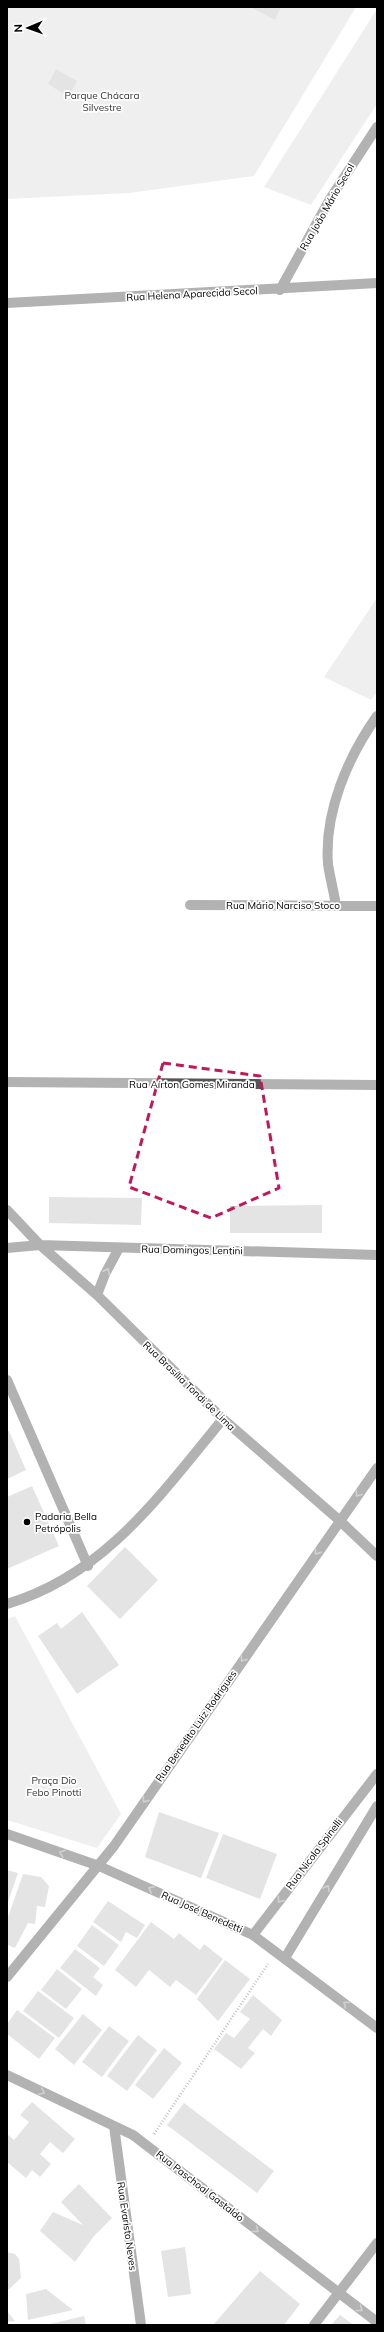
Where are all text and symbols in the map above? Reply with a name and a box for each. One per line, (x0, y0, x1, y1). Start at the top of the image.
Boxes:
north arrow (8, 8, 48, 48)
text: N (11, 24, 25, 33)
park label: Parque Chácara Silvestre (65, 89, 139, 114)
street label: Rua João Mário Secol (297, 161, 357, 253)
street label: Rua Helena Aparecida Secol (126, 284, 258, 304)
street label: Rua Mário Narciso Stoco (226, 899, 340, 912)
street label: Rua Aírton Gomes Miranda (129, 1078, 255, 1091)
street label: Rua Domingos Lentini (141, 1243, 243, 1257)
one-way arrow (102, 1268, 110, 1275)
street label: Rua Brasília Tondi de Lima (140, 1339, 238, 1433)
one-way arrow (355, 1490, 363, 1497)
place label: Padaria Bella Petrópolis (35, 1510, 97, 1535)
marker: Padaria Bella Petrópolis (22, 1517, 32, 1527)
one-way arrow (315, 1547, 322, 1554)
one-way arrow (241, 1654, 248, 1661)
street label: Rua Benedito Luiz Rodrigues (153, 1668, 239, 1784)
park label: Praça Dio Febo Pinotti (27, 1774, 81, 1799)
one-way arrow (142, 1796, 150, 1803)
street label: Rua Nicola Spinelli (283, 1816, 345, 1892)
one-way arrow (58, 1849, 65, 1858)
one-way arrow (322, 1885, 330, 1892)
one-way arrow (147, 1886, 155, 1894)
street label: Rua José Benedetti (159, 1888, 245, 1936)
one-way arrow (277, 1895, 284, 1902)
one-way arrow (343, 2001, 350, 2009)
one-way arrow (38, 2087, 46, 2095)
street label: Rua Paschoal Gastaldo (154, 2148, 247, 2224)
street label: Rua Evaristo Neves (114, 2181, 140, 2271)
one-way arrow (252, 2225, 259, 2232)
one-way arrow (355, 2304, 362, 2311)

